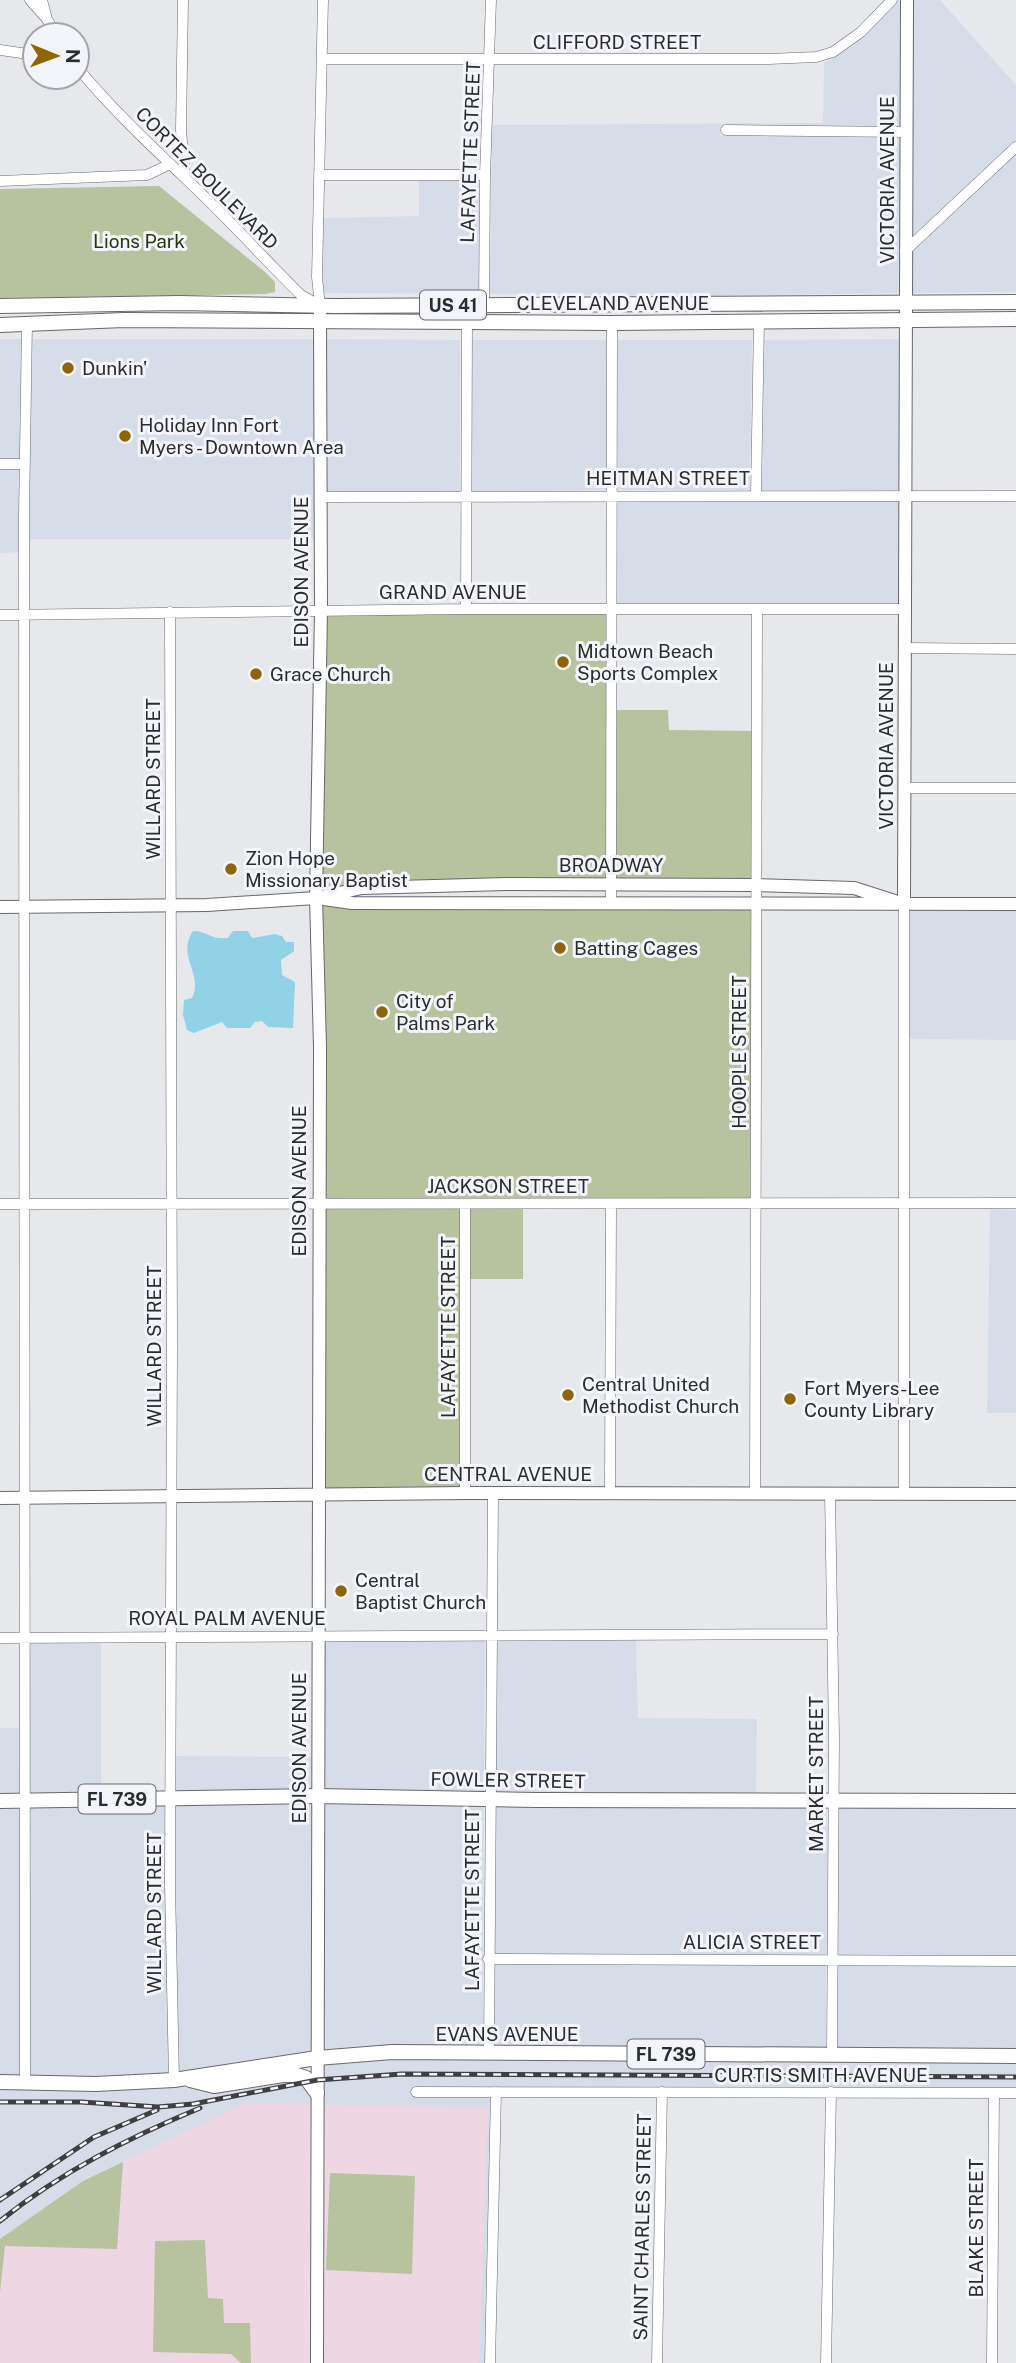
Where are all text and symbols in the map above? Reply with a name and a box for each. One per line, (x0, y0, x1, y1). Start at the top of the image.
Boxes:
north arrow (21, 21, 91, 91)
street label: CLIFFORD STREET (533, 31, 701, 53)
text: N (62, 49, 84, 64)
street label: LAFAYETTE STREET (456, 61, 484, 243)
street label: VICTORIA AVENUE (876, 96, 898, 264)
street label: CORTEZ BOULEVARD (131, 102, 283, 254)
park label: Lions Park (93, 230, 185, 252)
road number: US 41 (420, 290, 486, 320)
street label: CLEVELAND AVENUE (517, 292, 709, 314)
place label: Dunkin' (82, 357, 147, 379)
marker: Dunkin' (60, 360, 76, 376)
place label: Holiday Inn Fort Myers - Downtown Area (139, 414, 344, 458)
marker: Holiday Inn Fort Myers - Downtown Area (117, 428, 133, 444)
street label: HEITMAN STREET (586, 467, 750, 489)
street label: EDISON AVENUE (290, 496, 312, 648)
street label: GRAND AVENUE (379, 581, 527, 603)
place label: Midtown Beach Sports Complex (577, 640, 718, 684)
marker: Midtown Beach Sports Complex (555, 654, 571, 670)
street label: VICTORIA AVENUE (875, 662, 897, 830)
place label: Grace Church (270, 663, 391, 685)
marker: Grace Church (248, 666, 264, 682)
street label: WILLARD STREET (142, 698, 164, 860)
place label: Zion Hope Missionary Baptist (245, 847, 408, 891)
street label: BROADWAY (559, 854, 664, 876)
marker: Zion Hope Missionary Baptist (223, 861, 239, 877)
place label: Batting Cages (574, 937, 698, 959)
marker: Batting Cages (552, 940, 568, 956)
street label: HOOPLE STREET (728, 975, 750, 1129)
place label: City of Palms Park (396, 990, 495, 1034)
marker: City of Palms Park (374, 1004, 390, 1020)
street label: EDISON AVENUE (288, 1105, 310, 1257)
street label: JACKSON STREET (427, 1175, 589, 1197)
street label: LAFAYETTE STREET (437, 1236, 459, 1418)
street label: WILLARD STREET (143, 1265, 165, 1427)
place label: Central United Methodist Church (582, 1373, 739, 1417)
place label: Fort Myers-Lee County Library (804, 1377, 939, 1421)
marker: Central United Methodist Church (560, 1387, 576, 1403)
marker: Fort Myers-Lee County Library (782, 1391, 798, 1407)
street label: CENTRAL AVENUE (424, 1463, 592, 1485)
place label: Central Baptist Church (355, 1569, 486, 1613)
marker: Central Baptist Church (333, 1583, 349, 1599)
street label: ROYAL PALM AVENUE (128, 1607, 326, 1629)
street label: EDISON AVENUE (288, 1672, 310, 1824)
street label: MARKET STREET (805, 1696, 827, 1852)
street label: FOWLER STREET (430, 1768, 586, 1792)
road number: FL 739 (78, 1784, 156, 1814)
street label: LAFAYETTE STREET (461, 1809, 483, 1991)
street label: WILLARD STREET (143, 1832, 165, 1994)
street label: ALICIA STREET (683, 1931, 821, 1953)
street label: EVANS AVENUE (436, 2023, 578, 2045)
road number: FL 739 (628, 2040, 704, 2068)
street label: CURTIS SMITH AVENUE (714, 2064, 928, 2086)
street label: SAINT CHARLES STREET (629, 2113, 655, 2341)
street label: BLAKE STREET (965, 2159, 987, 2297)

